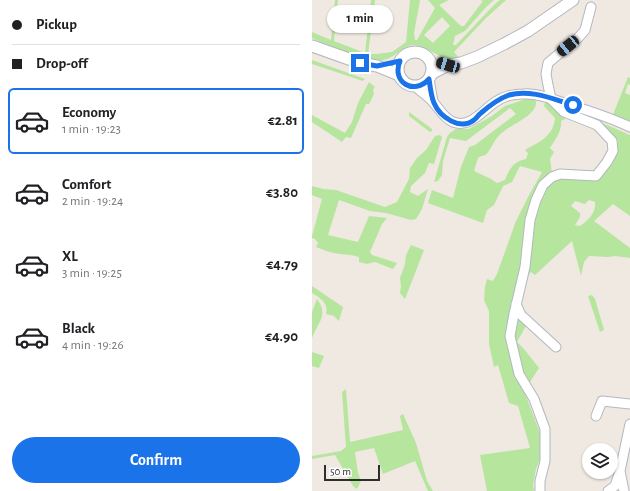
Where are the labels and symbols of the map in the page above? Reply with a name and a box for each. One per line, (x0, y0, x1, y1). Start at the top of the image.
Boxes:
callout: 1 min (327, 5, 393, 33)
car (555, 34, 581, 58)
route end (351, 54, 369, 72)
car (435, 56, 461, 74)
route start (564, 96, 582, 114)
scale bar (324, 463, 380, 482)

